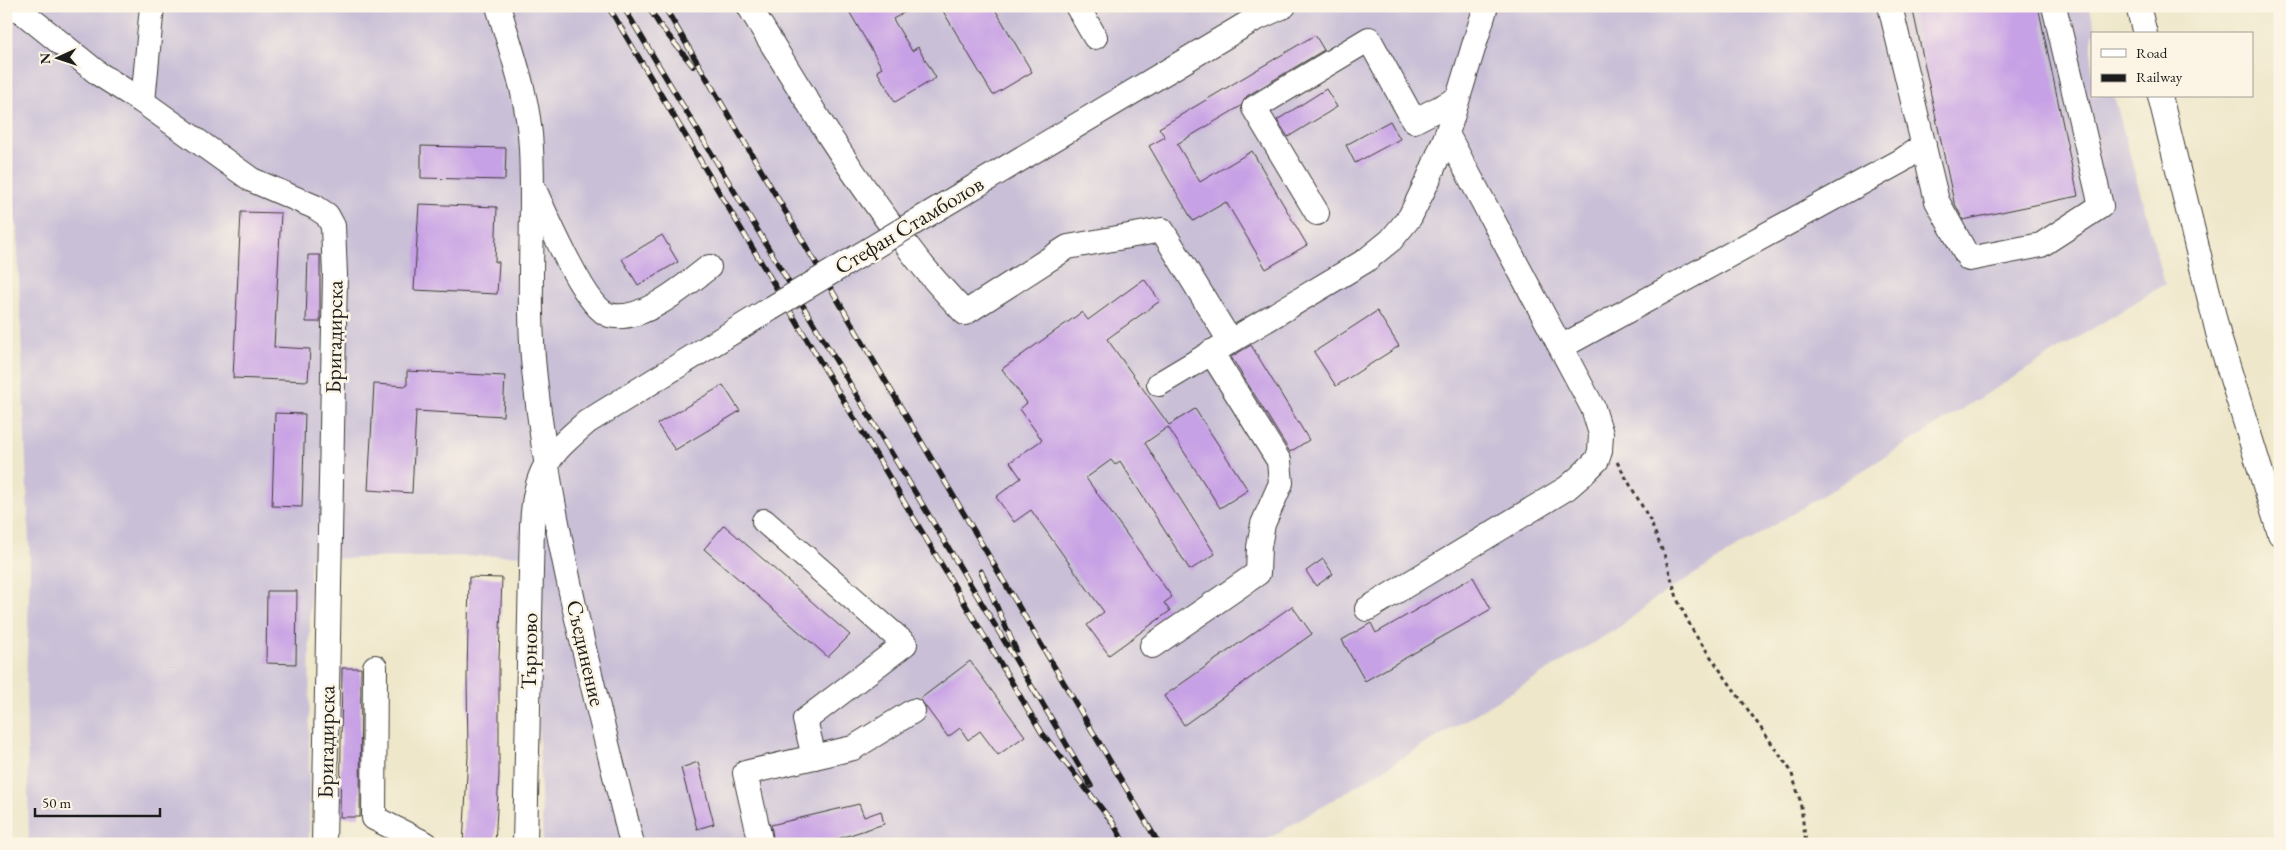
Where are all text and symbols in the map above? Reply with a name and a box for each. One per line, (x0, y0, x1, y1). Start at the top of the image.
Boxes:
north arrow (32, 32, 82, 82)
legend (2091, 32, 2254, 98)
text: Road (2136, 43, 2168, 62)
text: N (36, 52, 54, 65)
text: Railway (2136, 67, 2183, 86)
street label: Стефан Стамболов (829, 169, 989, 281)
street label: Бригадирска (319, 280, 349, 394)
street label: Съединение (560, 597, 612, 709)
street label: Търново (514, 612, 544, 690)
street label: Бригадирска (311, 685, 341, 799)
scale bar (35, 785, 160, 817)
text: 50 m (42, 793, 71, 812)

